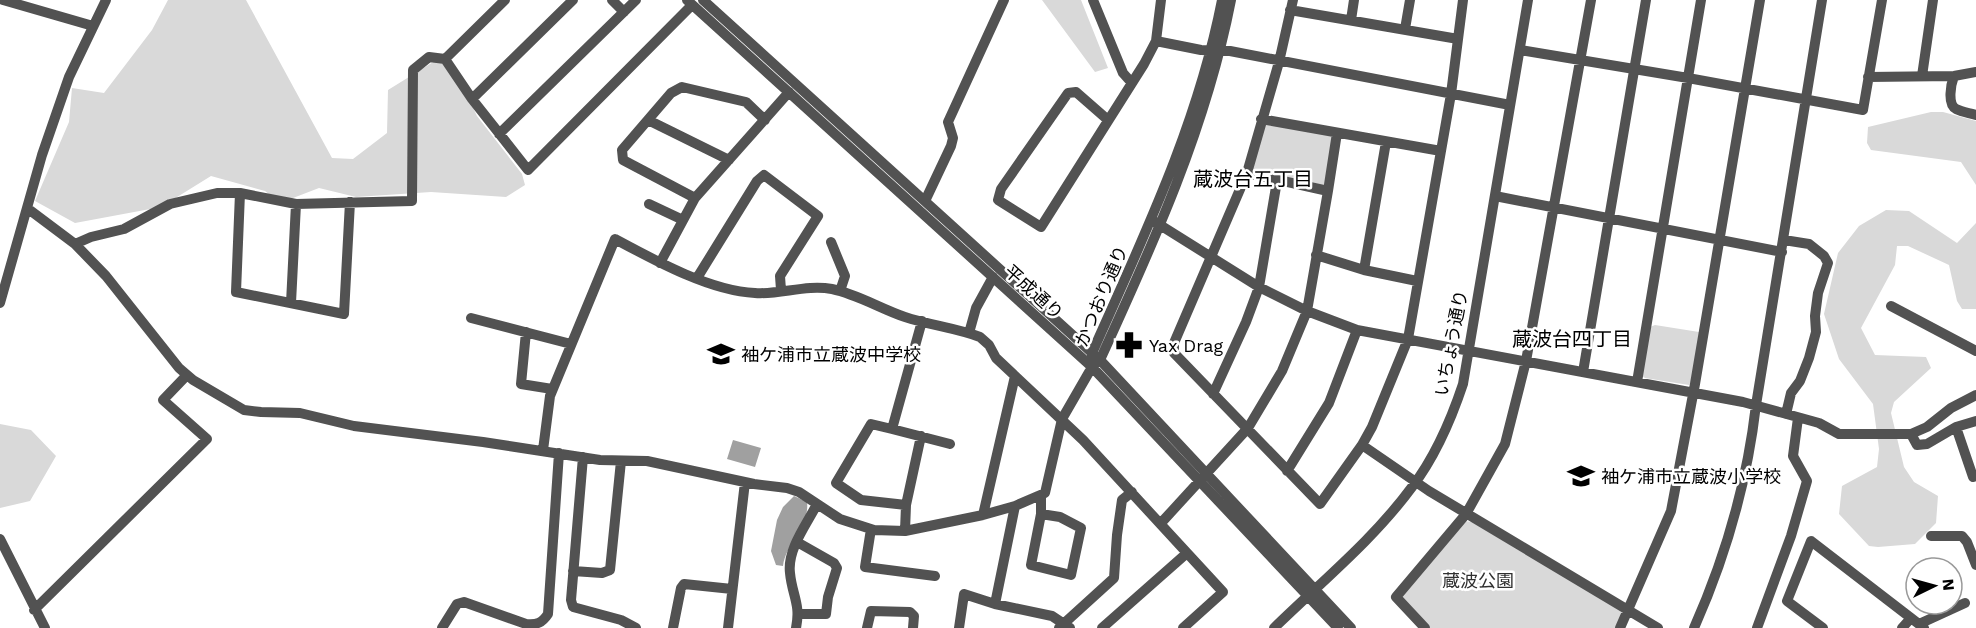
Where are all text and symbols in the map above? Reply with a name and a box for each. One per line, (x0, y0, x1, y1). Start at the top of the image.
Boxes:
district label: 蔵波台五丁目 (1193, 167, 1313, 191)
street label: かつおり通り (1070, 242, 1132, 350)
street label: 平成通り (1000, 260, 1068, 324)
street label: いちょう通り (1430, 288, 1472, 398)
district label: 蔵波台四丁目 (1512, 327, 1632, 351)
pharmacy icon: Yax Drag (1114, 330, 1144, 360)
place label: Yax Drag (1149, 335, 1223, 356)
school or university icon: 袖ケ浦市立蔵波中学校 (706, 339, 736, 369)
place label: 袖ケ浦市立蔵波中学校 (741, 344, 921, 365)
school or university icon: 袖ケ浦市立蔵波小学校 (1566, 461, 1596, 491)
place label: 袖ケ浦市立蔵波小学校 (1601, 466, 1781, 487)
north arrow (1904, 556, 1964, 616)
park label: 蔵波公園 (1442, 570, 1514, 591)
text: N (1938, 578, 1958, 591)

